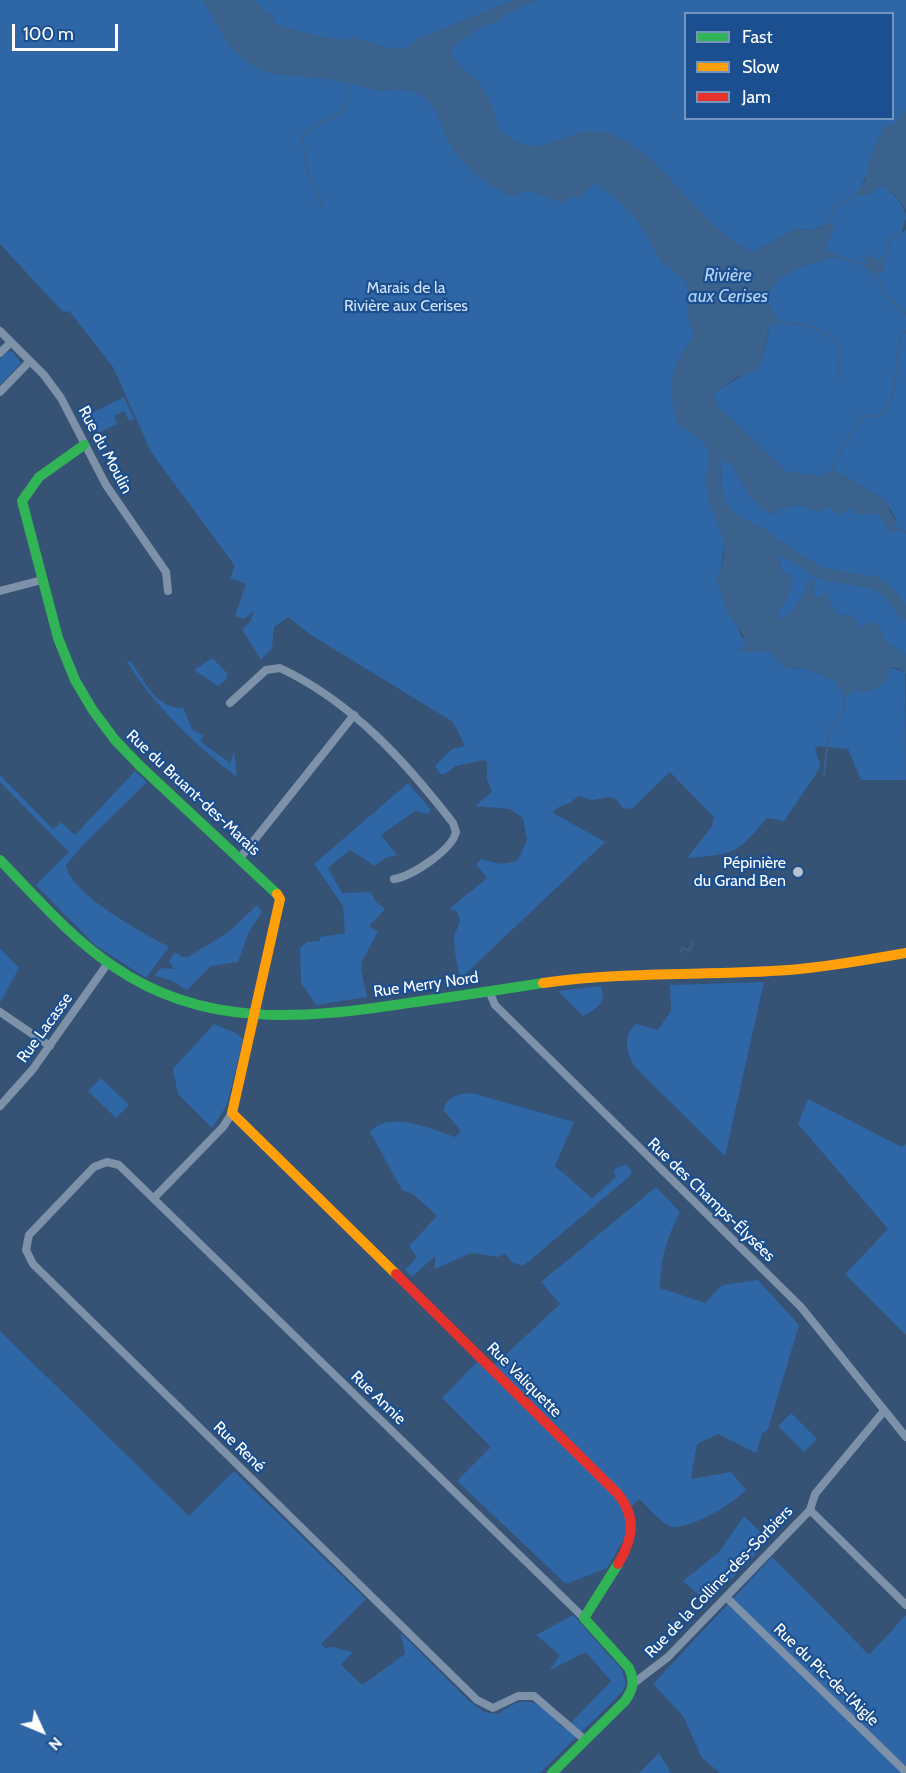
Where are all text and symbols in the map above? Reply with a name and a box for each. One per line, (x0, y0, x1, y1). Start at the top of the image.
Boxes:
scale bar (15, 12, 122, 50)
legend (684, 12, 894, 120)
text: 100 m (23, 23, 74, 45)
text: Fast (742, 26, 773, 48)
text: Slow (742, 56, 779, 78)
text: Jam (742, 86, 771, 108)
water label: Rivière aux Cerises (688, 265, 768, 308)
park label: Marais de la Rivière aux Cerises (344, 278, 468, 316)
street label: Rue du Moulin (74, 403, 136, 497)
street label: Rue du Bruant-des-Marais (122, 726, 264, 860)
place label: Pépinière du Grand Ben (694, 853, 786, 891)
marker: Pépinière du Grand Ben (791, 865, 805, 879)
street label: Rue Merry Nord (372, 968, 480, 1002)
street label: Rue Lacasse (13, 989, 77, 1067)
street label: Rue des Champs-Élysées (643, 1134, 779, 1266)
street label: Rue Valiquette (483, 1339, 565, 1421)
street label: Rue Annie (347, 1367, 409, 1429)
street label: Rue René (209, 1418, 269, 1476)
street label: Rue de la Colline-des-Sorbiers (641, 1502, 797, 1662)
street label: Rue du Pic-de-l'Aigle (769, 1620, 883, 1730)
north arrow (12, 1701, 72, 1761)
text: N (45, 1733, 66, 1755)

